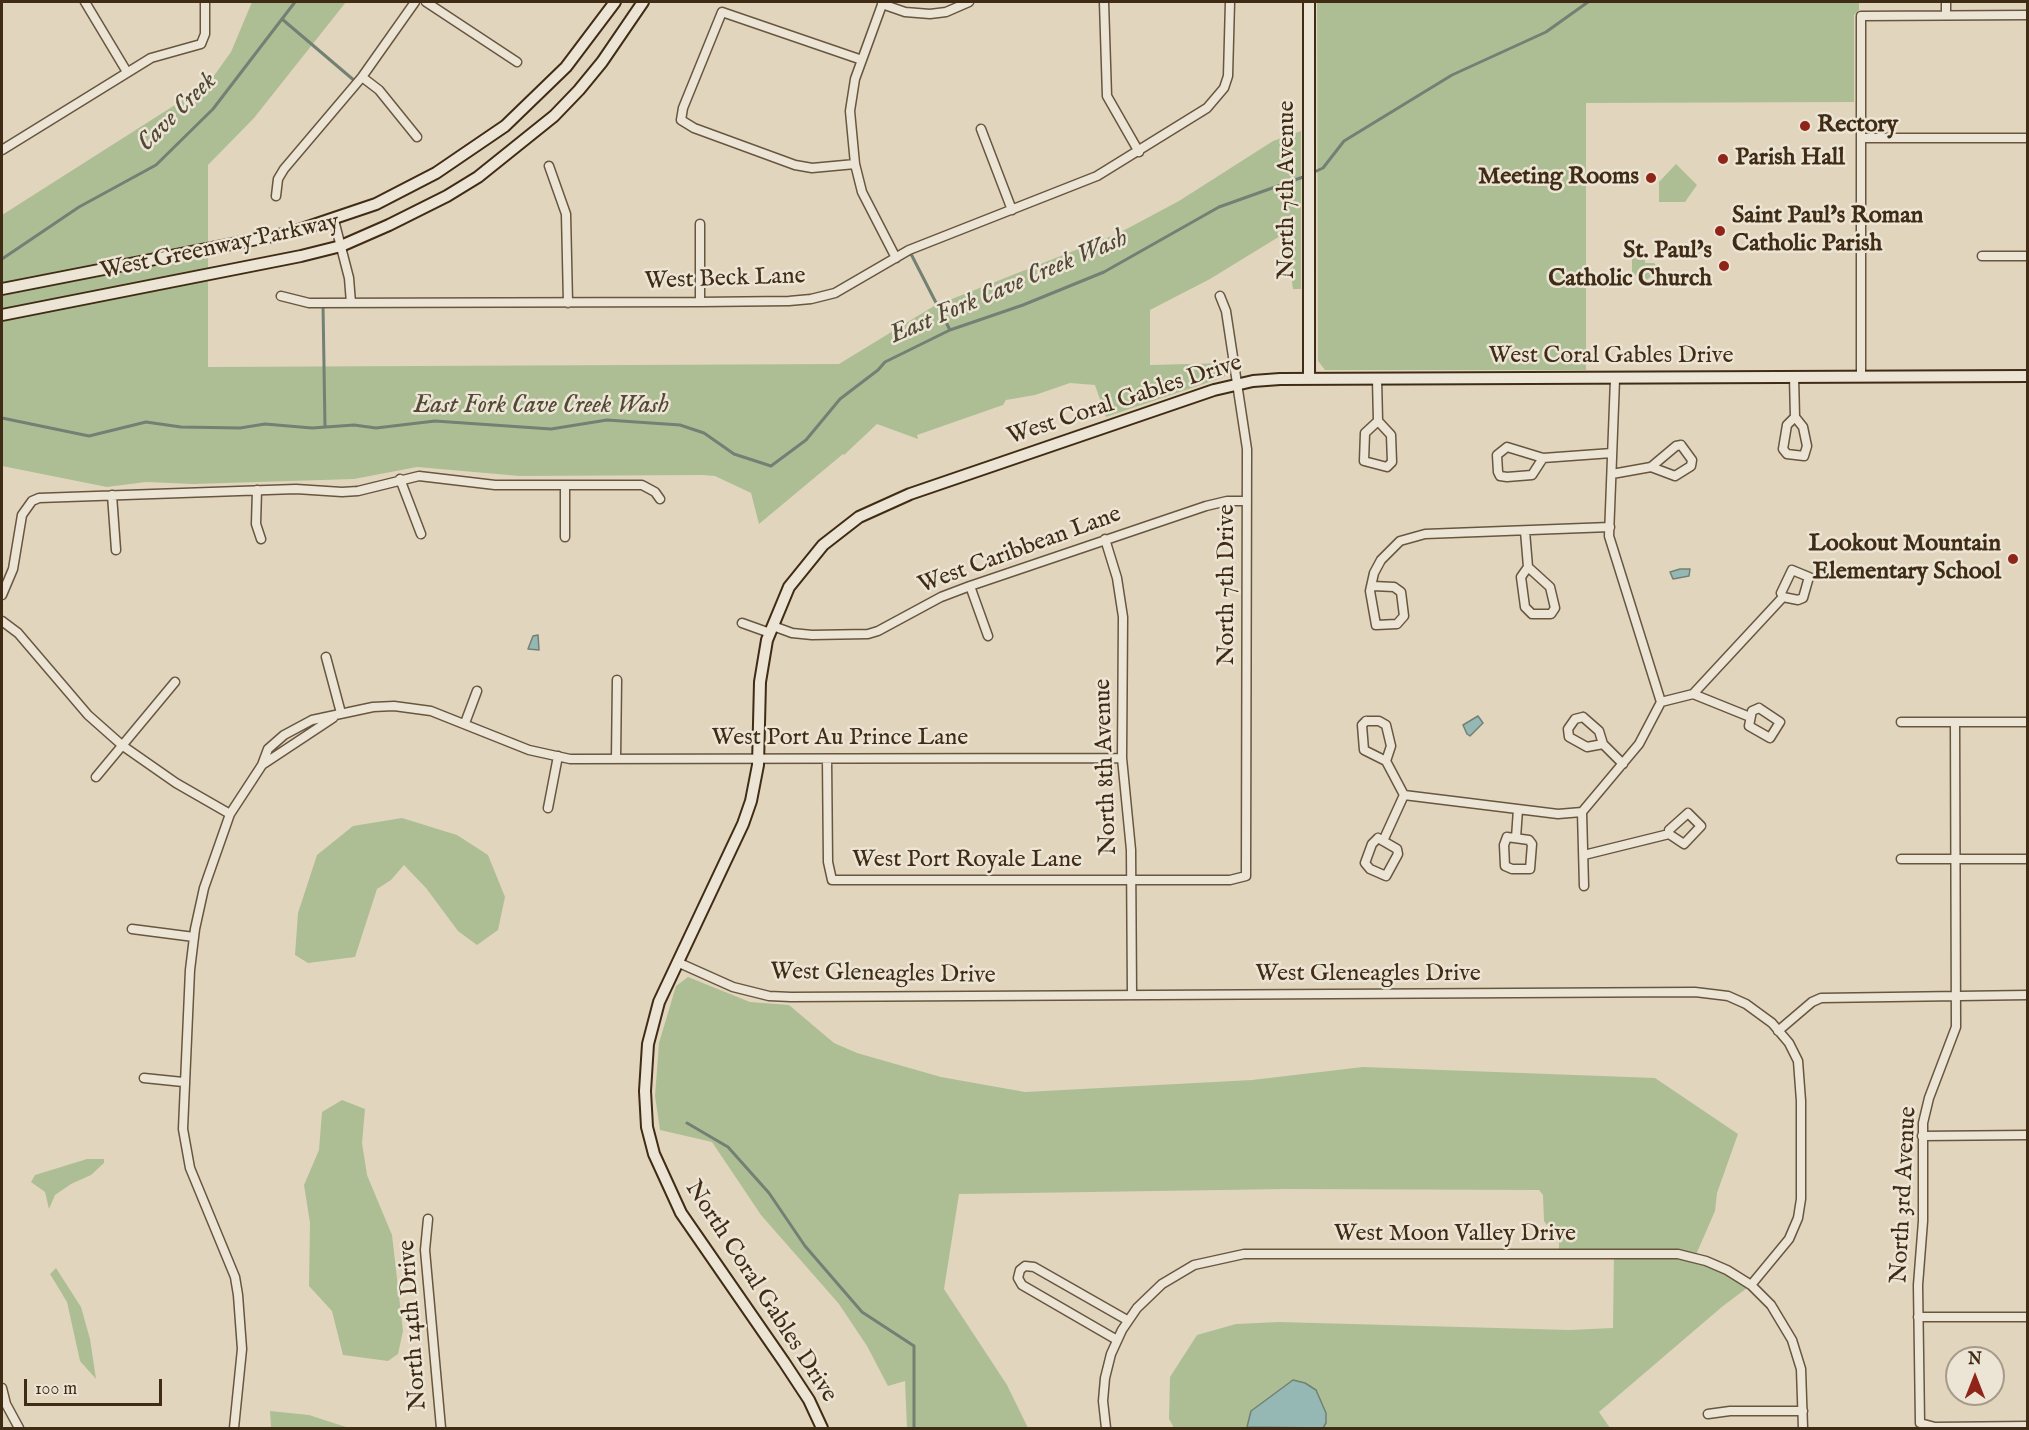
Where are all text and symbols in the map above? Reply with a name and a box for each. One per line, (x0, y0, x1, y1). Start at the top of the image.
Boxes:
water label: Cave Creek (132, 67, 224, 159)
street label: North 7th Avenue (1274, 101, 1302, 279)
place label: Rectory (1817, 112, 1898, 140)
marker: Rectory (1798, 119, 1812, 133)
place label: Parish Hall (1735, 145, 1845, 173)
marker: Parish Hall (1716, 152, 1730, 166)
place label: Meeting Rooms (1478, 164, 1639, 192)
marker: Meeting Rooms (1644, 171, 1658, 185)
place label: Saint Paul's Roman Catholic Parish (1732, 203, 1923, 259)
street label: West Greenway Parkway (98, 209, 342, 287)
water label: East Fork Cave Creek Wash (885, 224, 1133, 352)
marker: Saint Paul's Roman Catholic Parish (1713, 224, 1727, 238)
place label: St. Paul's Catholic Church (1548, 238, 1712, 294)
marker: St. Paul's Catholic Church (1717, 259, 1731, 273)
street label: West Beck Lane (644, 263, 806, 297)
street label: West Coral Gables Drive (1489, 343, 1733, 371)
street label: West Coral Gables Drive (1004, 349, 1246, 453)
water label: East Fork Cave Creek Wash (413, 391, 669, 423)
street label: West Caribbean Lane (915, 501, 1125, 601)
street label: North 7th Drive (1214, 504, 1242, 666)
place label: Lookout Mountain Elementary School (1808, 531, 2001, 587)
marker: Lookout Mountain Elementary School (2006, 552, 2020, 566)
street label: North 8th Avenue (1090, 678, 1124, 856)
street label: West Port Au Prince Lane (712, 725, 968, 753)
street label: West Port Royale Lane (852, 847, 1082, 875)
street label: West Gleneagles Drive (770, 959, 996, 991)
street label: West Gleneagles Drive (1255, 961, 1481, 989)
street label: North 3rd Avenue (1886, 1106, 1924, 1284)
street label: North Coral Gables Drive (678, 1176, 842, 1408)
street label: West Moon Valley Drive (1334, 1221, 1576, 1249)
street label: North 14th Drive (394, 1239, 434, 1411)
north arrow (1945, 1346, 2005, 1406)
text: N (1968, 1350, 1982, 1370)
scale bar (27, 1367, 165, 1405)
text: 100 m (35, 1378, 77, 1401)

